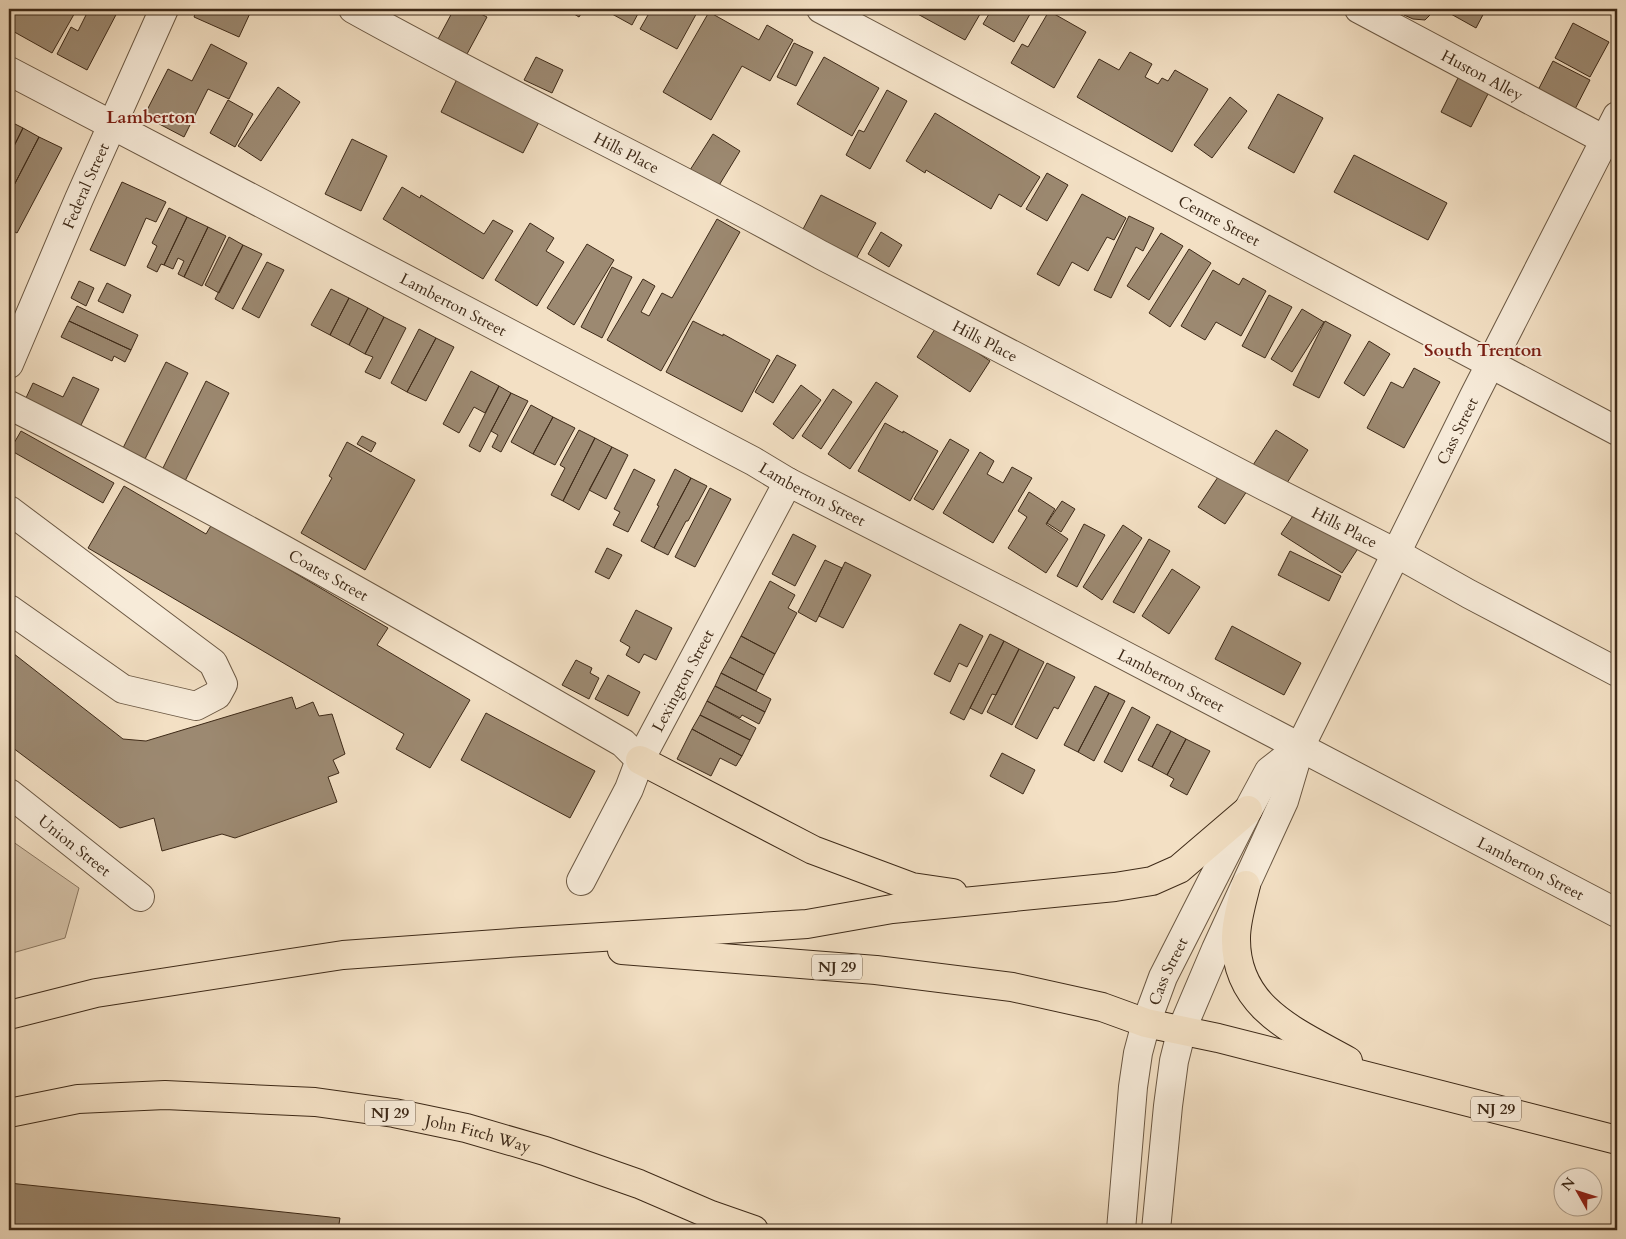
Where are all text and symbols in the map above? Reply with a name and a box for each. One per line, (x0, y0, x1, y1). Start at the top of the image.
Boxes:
street label: Huston Alley (1437, 45, 1527, 107)
district label: Lamberton (106, 105, 196, 130)
street label: Hills Place (590, 127, 663, 179)
street label: Federal Street (58, 140, 115, 232)
street label: Centre Street (1174, 190, 1264, 252)
street label: Lamberton Street (396, 268, 510, 342)
street label: Hills Place (948, 315, 1021, 368)
district label: South Trenton (1424, 338, 1542, 363)
street label: Cass Street (1432, 394, 1484, 469)
street label: Lamberton Street (755, 457, 869, 532)
street label: Hills Place (1308, 502, 1381, 554)
street label: Coates Street (284, 545, 372, 607)
street label: Lexington Street (647, 626, 720, 736)
street label: Lamberton Street (1114, 644, 1228, 718)
street label: Union Street (33, 810, 115, 882)
street label: Lamberton Street (1473, 832, 1588, 906)
street label: Cass Street (1143, 934, 1193, 1009)
road number: NJ 29 (812, 954, 862, 980)
road number: NJ 29 (1471, 1096, 1521, 1122)
road number: NJ 29 (365, 1100, 415, 1126)
street label: John Fitch Way (421, 1109, 534, 1158)
north arrow (1554, 1166, 1604, 1216)
text: N (1557, 1173, 1579, 1195)

